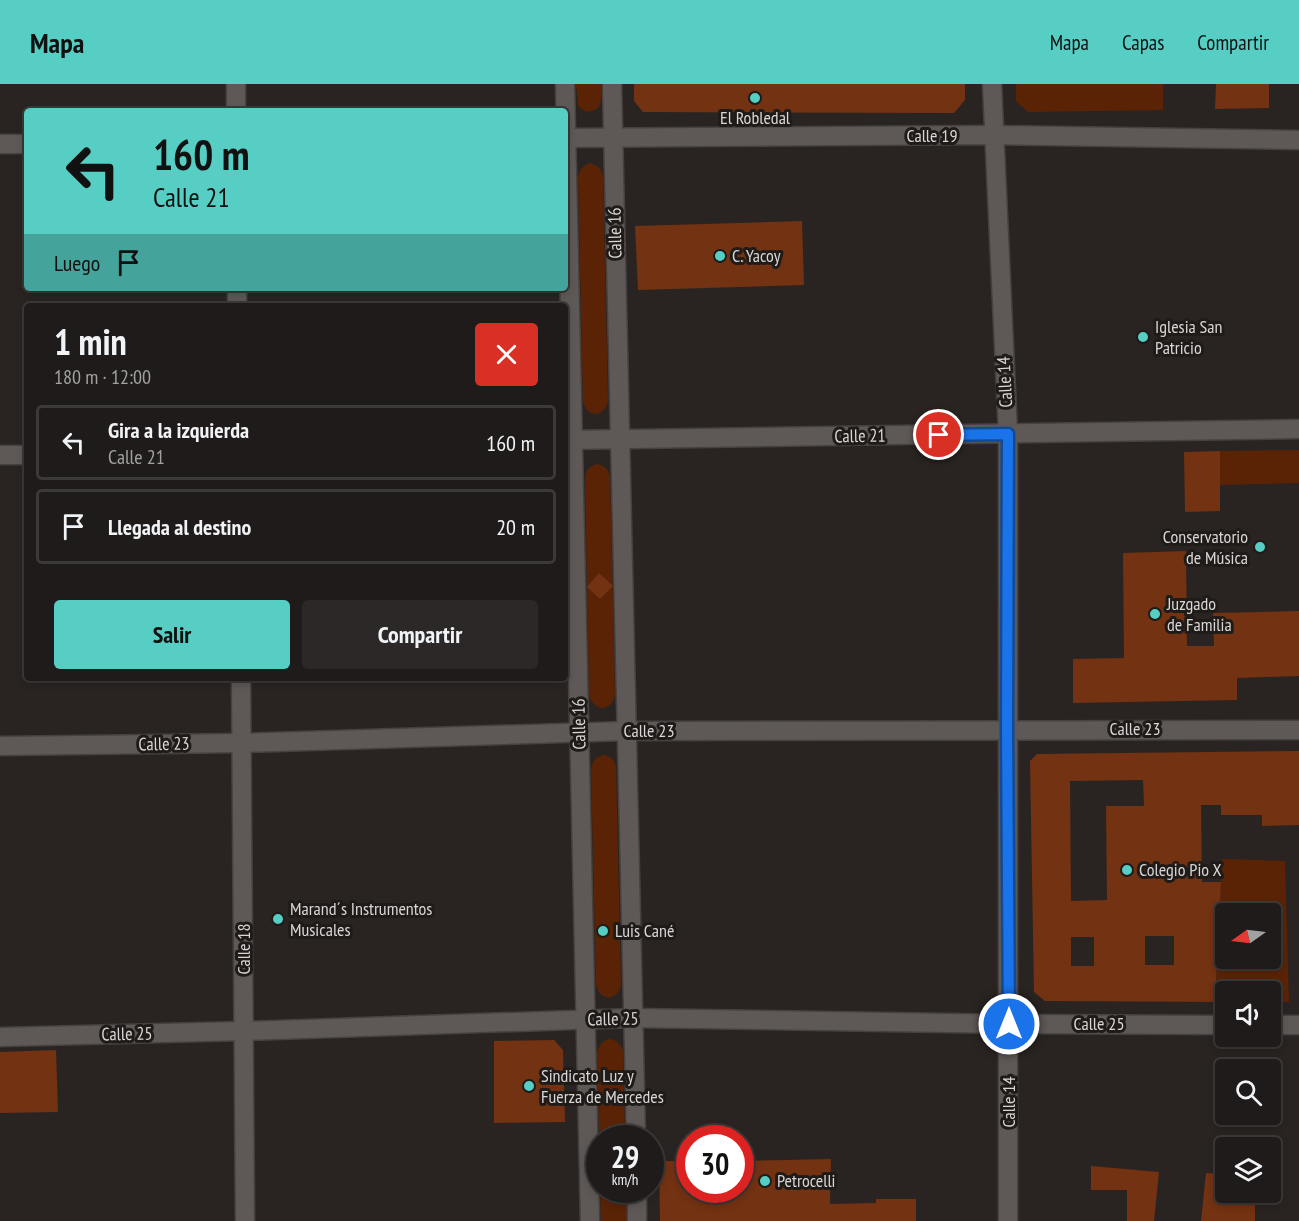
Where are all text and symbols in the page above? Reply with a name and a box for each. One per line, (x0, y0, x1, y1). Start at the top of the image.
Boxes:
text: Mapa (30, 24, 84, 61)
text: Mapa (1050, 29, 1089, 56)
text: Capas (1122, 29, 1164, 56)
text: Compartir (1197, 29, 1269, 56)
marker: El Robledal (748, 91, 762, 105)
place label: El Robledal (720, 106, 791, 129)
street label: Calle 19 (906, 124, 958, 147)
text: 160 m (153, 127, 250, 182)
icon: left (54, 132, 132, 210)
text: Calle 21 (153, 180, 230, 214)
street label: Calle 16 (603, 207, 626, 259)
place label: C. Yacoy (732, 244, 781, 267)
icon: arrive (112, 246, 145, 279)
text: Luego (54, 249, 100, 277)
marker: C. Yacoy (713, 249, 727, 263)
place label: Iglesia San Patricio (1155, 315, 1222, 359)
text: 1 min (54, 318, 127, 365)
button: close (475, 323, 538, 386)
marker: Iglesia San Patricio (1136, 330, 1150, 344)
street label: Calle 14 (992, 356, 1017, 408)
text: 180 m · 12:00 (54, 364, 151, 390)
pin (913, 409, 964, 460)
text: Gira a la izquierda (108, 416, 249, 444)
icon: arrive (922, 418, 955, 451)
street label: Calle 21 (834, 424, 886, 447)
icon: left (57, 426, 90, 459)
text: 160 m (486, 429, 535, 457)
text: Calle 21 (108, 444, 165, 470)
icon: arrive (57, 510, 90, 543)
text: Llegada al destino (108, 513, 251, 541)
text: 20 m (496, 513, 535, 541)
place label: Conservatorio de Música (1163, 525, 1248, 569)
marker: Conservatorio de Música (1253, 540, 1267, 554)
place label: Juzgado de Familia (1166, 592, 1232, 636)
button: Salir (54, 600, 290, 669)
button: Compartir (302, 600, 538, 669)
marker: Juzgado de Familia (1148, 607, 1162, 621)
street label: Calle 16 (567, 698, 590, 750)
street label: Calle 23 (1109, 717, 1161, 740)
street label: Calle 23 (623, 719, 675, 742)
street label: Calle 23 (138, 732, 190, 755)
place label: Colegio Pio X (1139, 858, 1221, 881)
marker: Colegio Pio X (1120, 863, 1134, 877)
place label: Marand´s Instrumentos Musicales (290, 897, 432, 941)
north arrow (1215, 903, 1281, 969)
map controls (1215, 903, 1281, 1203)
marker: Marand´s Instrumentos Musicales (271, 912, 285, 926)
place label: Luis Cané (615, 919, 674, 942)
street label: Calle 18 (232, 923, 255, 975)
marker: Luis Cané (596, 924, 610, 938)
button: sound (1215, 981, 1281, 1047)
position arrow (977, 992, 1041, 1056)
street label: Calle 25 (587, 1007, 639, 1030)
street label: Calle 25 (1073, 1012, 1125, 1035)
street label: Calle 25 (101, 1022, 153, 1045)
button: search (1215, 1059, 1281, 1125)
place label: Sindicato Luz y Fuerza de Mercedes (541, 1064, 664, 1108)
street label: Calle 14 (997, 1076, 1020, 1128)
marker: Sindicato Luz y Fuerza de Mercedes (522, 1079, 536, 1093)
speed limit sign: 30 (676, 1125, 754, 1203)
text: 29 (611, 1137, 639, 1176)
button: layers (1215, 1137, 1281, 1203)
place label: Petrocelli (777, 1169, 836, 1192)
text: km/h (612, 1170, 638, 1189)
marker: Petrocelli (758, 1174, 772, 1188)

